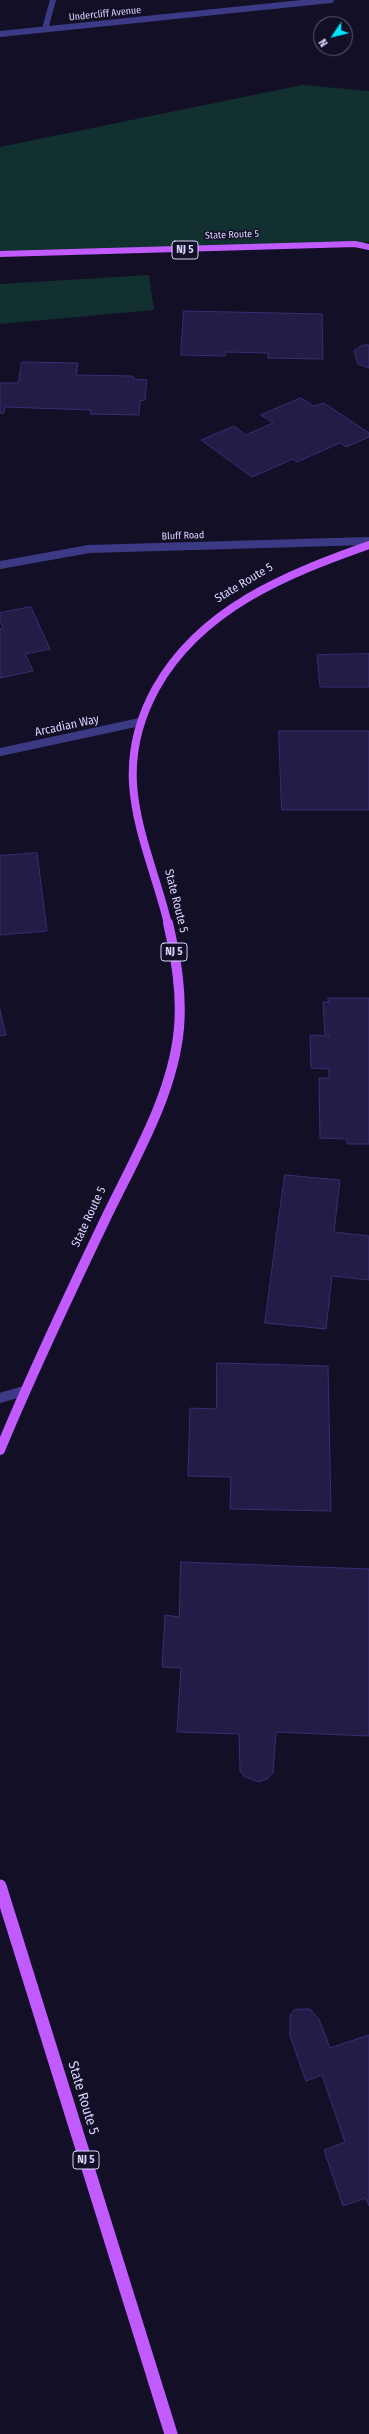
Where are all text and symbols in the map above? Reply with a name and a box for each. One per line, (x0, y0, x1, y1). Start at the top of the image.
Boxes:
street label: Undercliff Avenue (68, 4, 142, 24)
north arrow (313, 16, 353, 56)
text: N (316, 36, 331, 49)
street label: State Route 5 (205, 228, 259, 242)
road number: NJ 5 (172, 241, 198, 259)
street label: Bluff Road (162, 529, 204, 543)
street label: State Route 5 (212, 560, 276, 606)
street label: Arcadian Way (34, 712, 100, 740)
street label: State Route 5 (161, 868, 191, 934)
road number: NJ 5 (161, 943, 187, 961)
street label: State Route 5 (69, 1184, 109, 1250)
street label: State Route 5 (64, 2059, 102, 2137)
road number: NJ 5 (73, 2151, 99, 2169)

